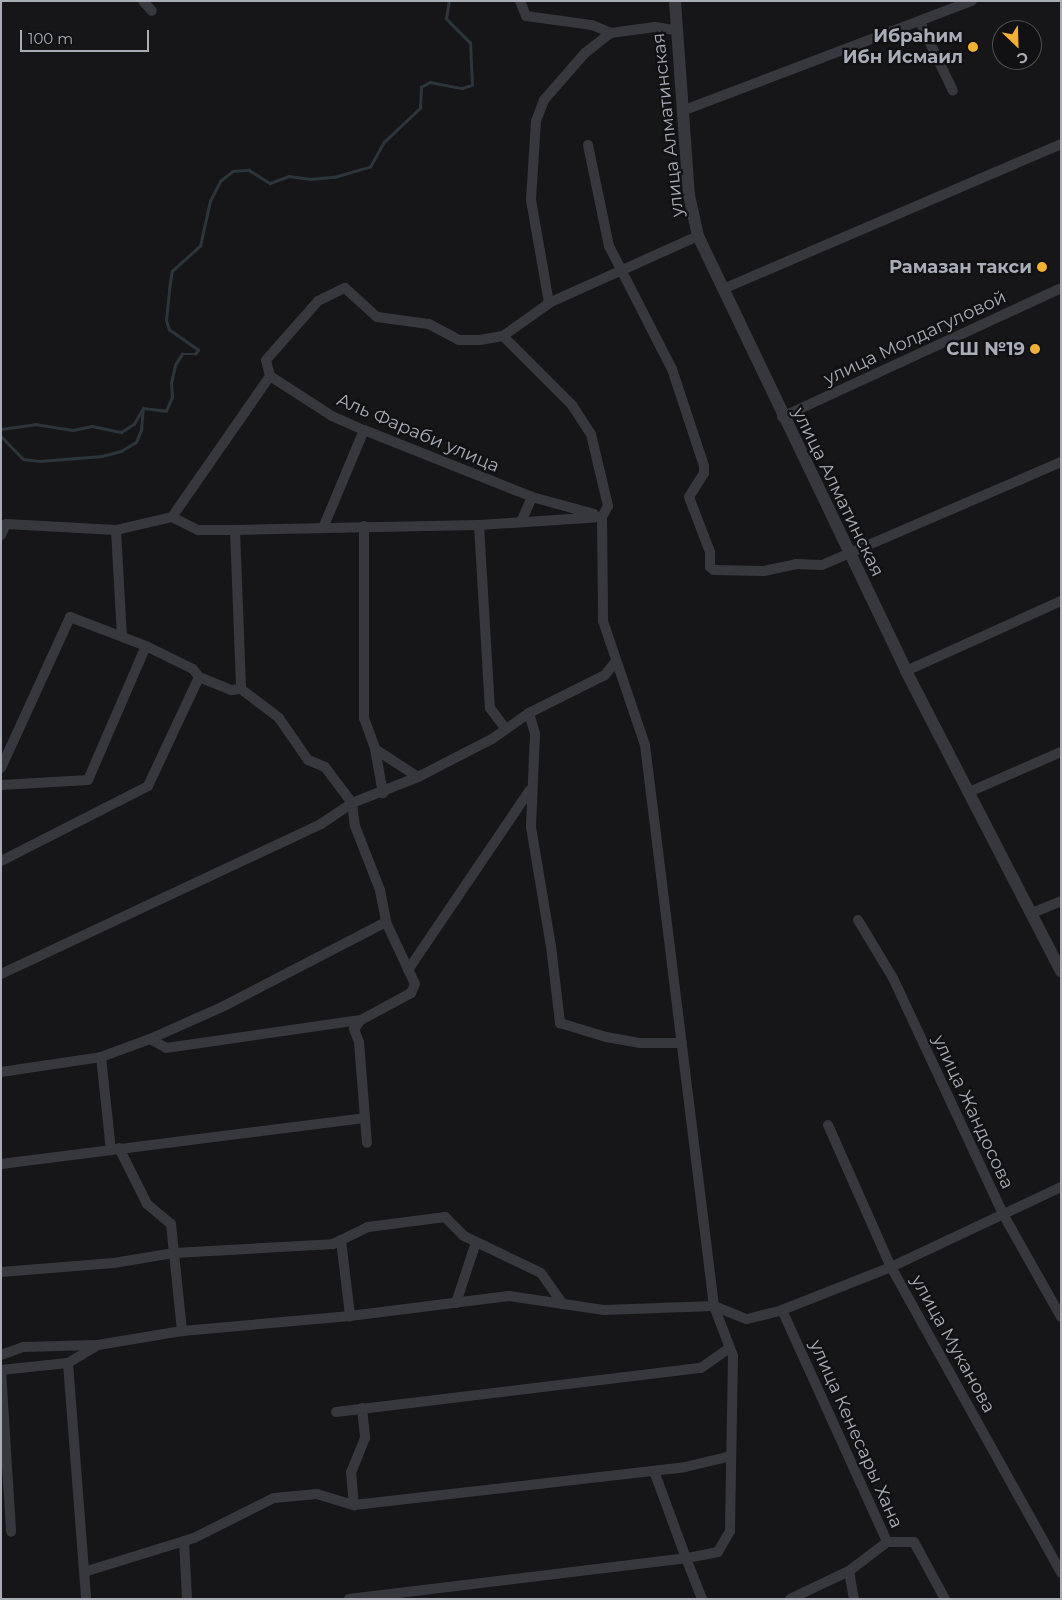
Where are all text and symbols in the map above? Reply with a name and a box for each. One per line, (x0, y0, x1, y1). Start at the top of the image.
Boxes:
scale bar (22, 20, 151, 52)
north arrow (992, 20, 1042, 70)
place label: Ибраһим Ибн Исмаил (843, 26, 963, 68)
text: 100 m (28, 29, 73, 48)
street label: улица Алматинская (648, 32, 688, 218)
marker: Ибраһим Ибн Исмаил (967, 41, 979, 53)
text: С (1014, 47, 1031, 68)
place label: Рамазан такси (889, 256, 1032, 278)
marker: Рамазан такси (1036, 261, 1048, 273)
street label: улица Молдагуловой (820, 286, 1010, 390)
place label: СШ №19 (946, 338, 1025, 360)
marker: СШ №19 (1029, 343, 1041, 355)
street label: Аль Фараби улица (333, 389, 503, 477)
street label: улица Алматинская (788, 404, 888, 580)
street label: улица Жандосова (928, 1032, 1018, 1192)
street label: улица Муканова (906, 1271, 1000, 1417)
street label: улица Кенесары Хана (805, 1337, 907, 1531)

